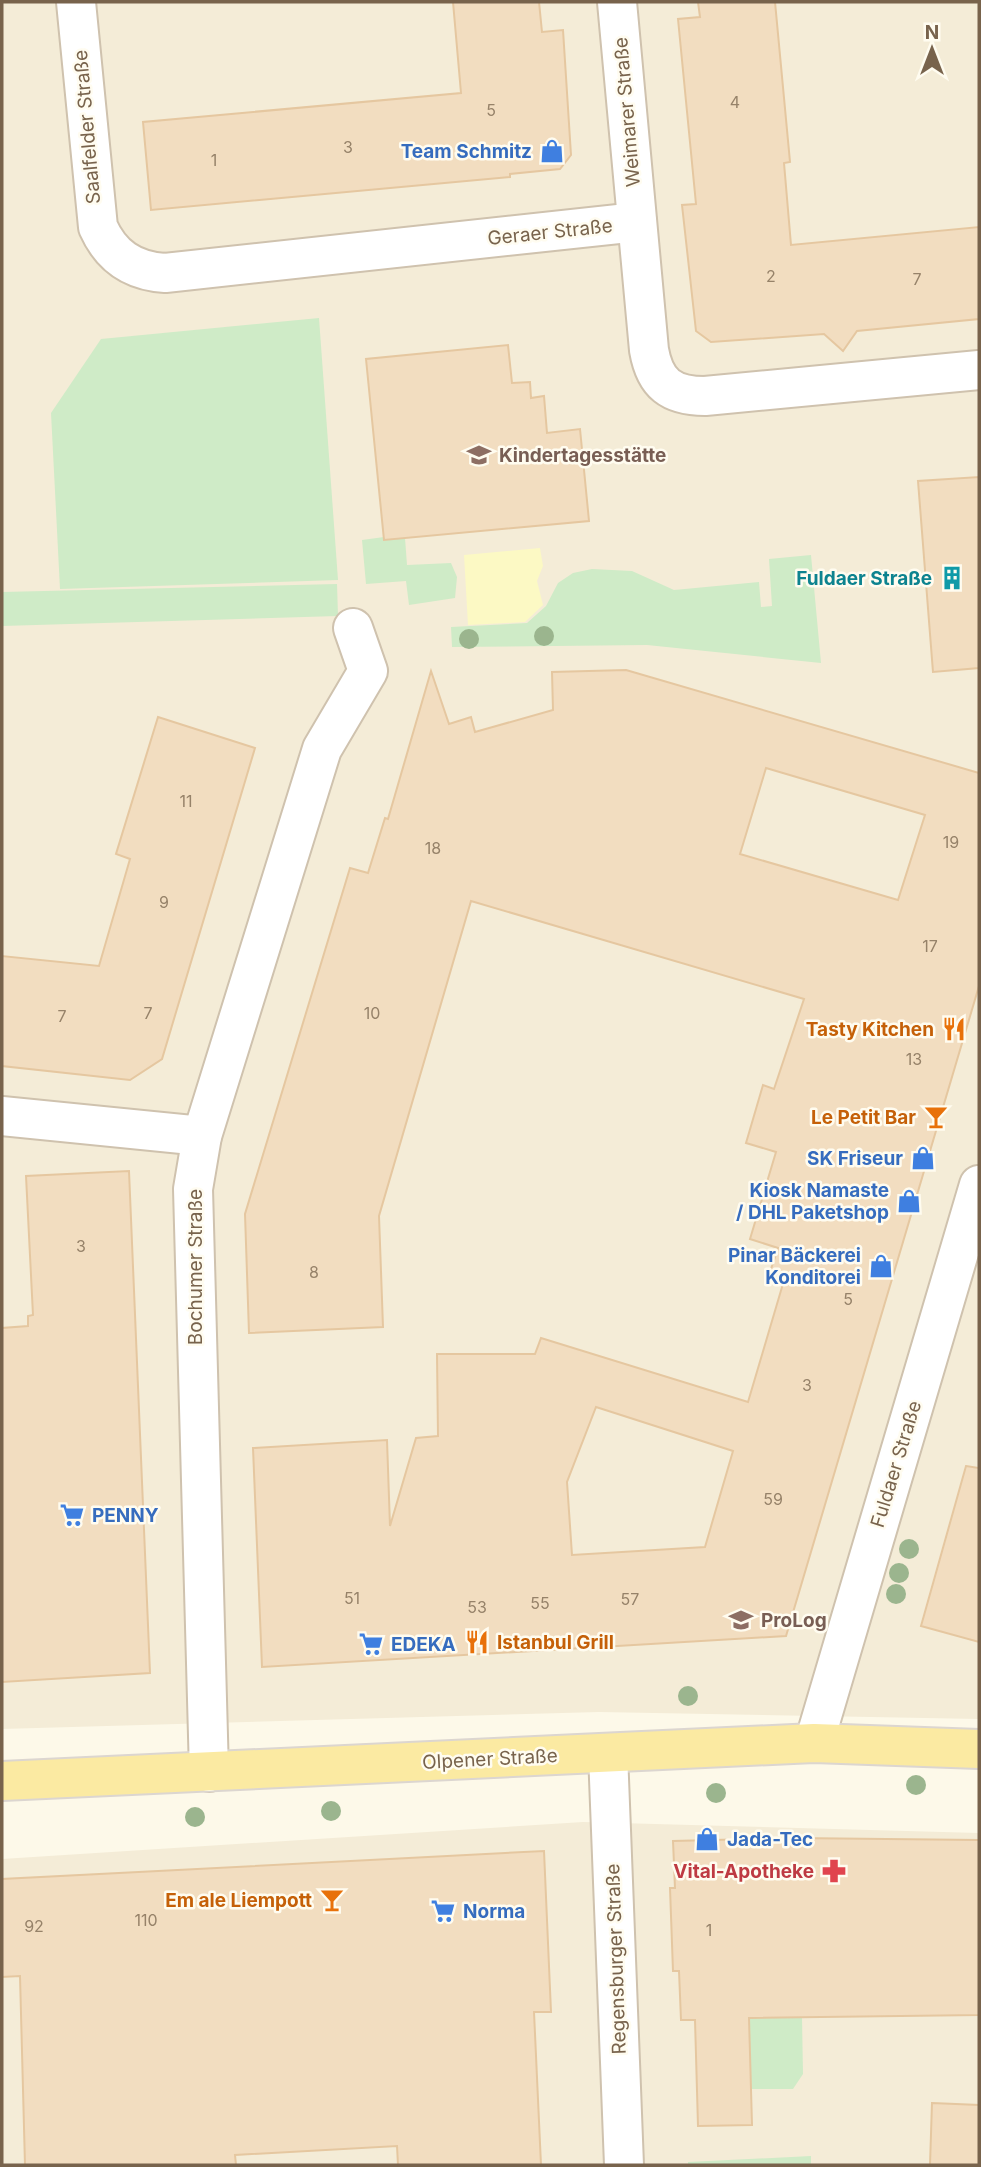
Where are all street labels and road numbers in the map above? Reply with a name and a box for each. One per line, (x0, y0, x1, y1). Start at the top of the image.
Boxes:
street label: Weimarer Straße (609, 36, 645, 188)
street label: Saalfelder Straße (69, 49, 105, 205)
street label: Geraer Straße (486, 214, 614, 250)
street label: Bochumer Straße (184, 1189, 207, 1345)
street label: Fuldaer Straße (866, 1398, 926, 1530)
street label: Olpener Straße (422, 1744, 558, 1774)
street label: Regensburger Straße (601, 1863, 631, 2055)

